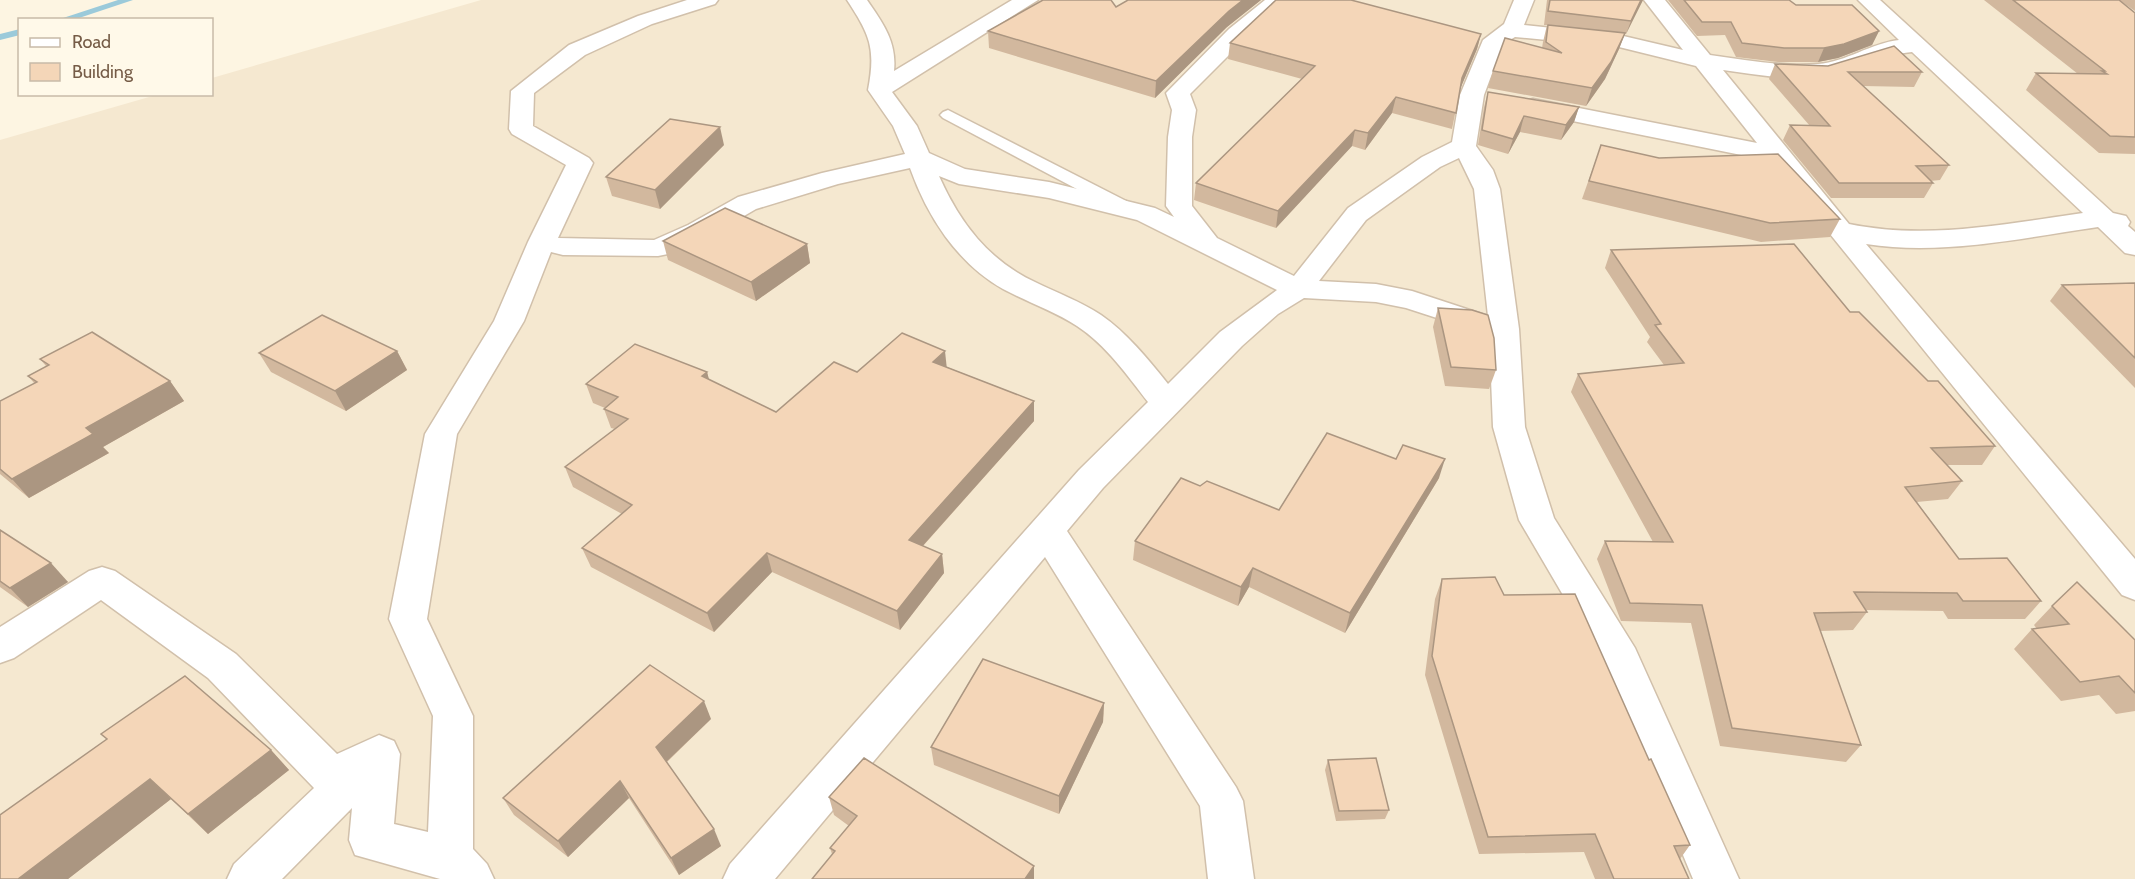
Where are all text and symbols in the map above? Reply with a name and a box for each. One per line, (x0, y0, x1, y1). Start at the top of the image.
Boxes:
legend (18, 18, 213, 96)
text: Road (72, 31, 111, 53)
text: Building (72, 61, 134, 83)

